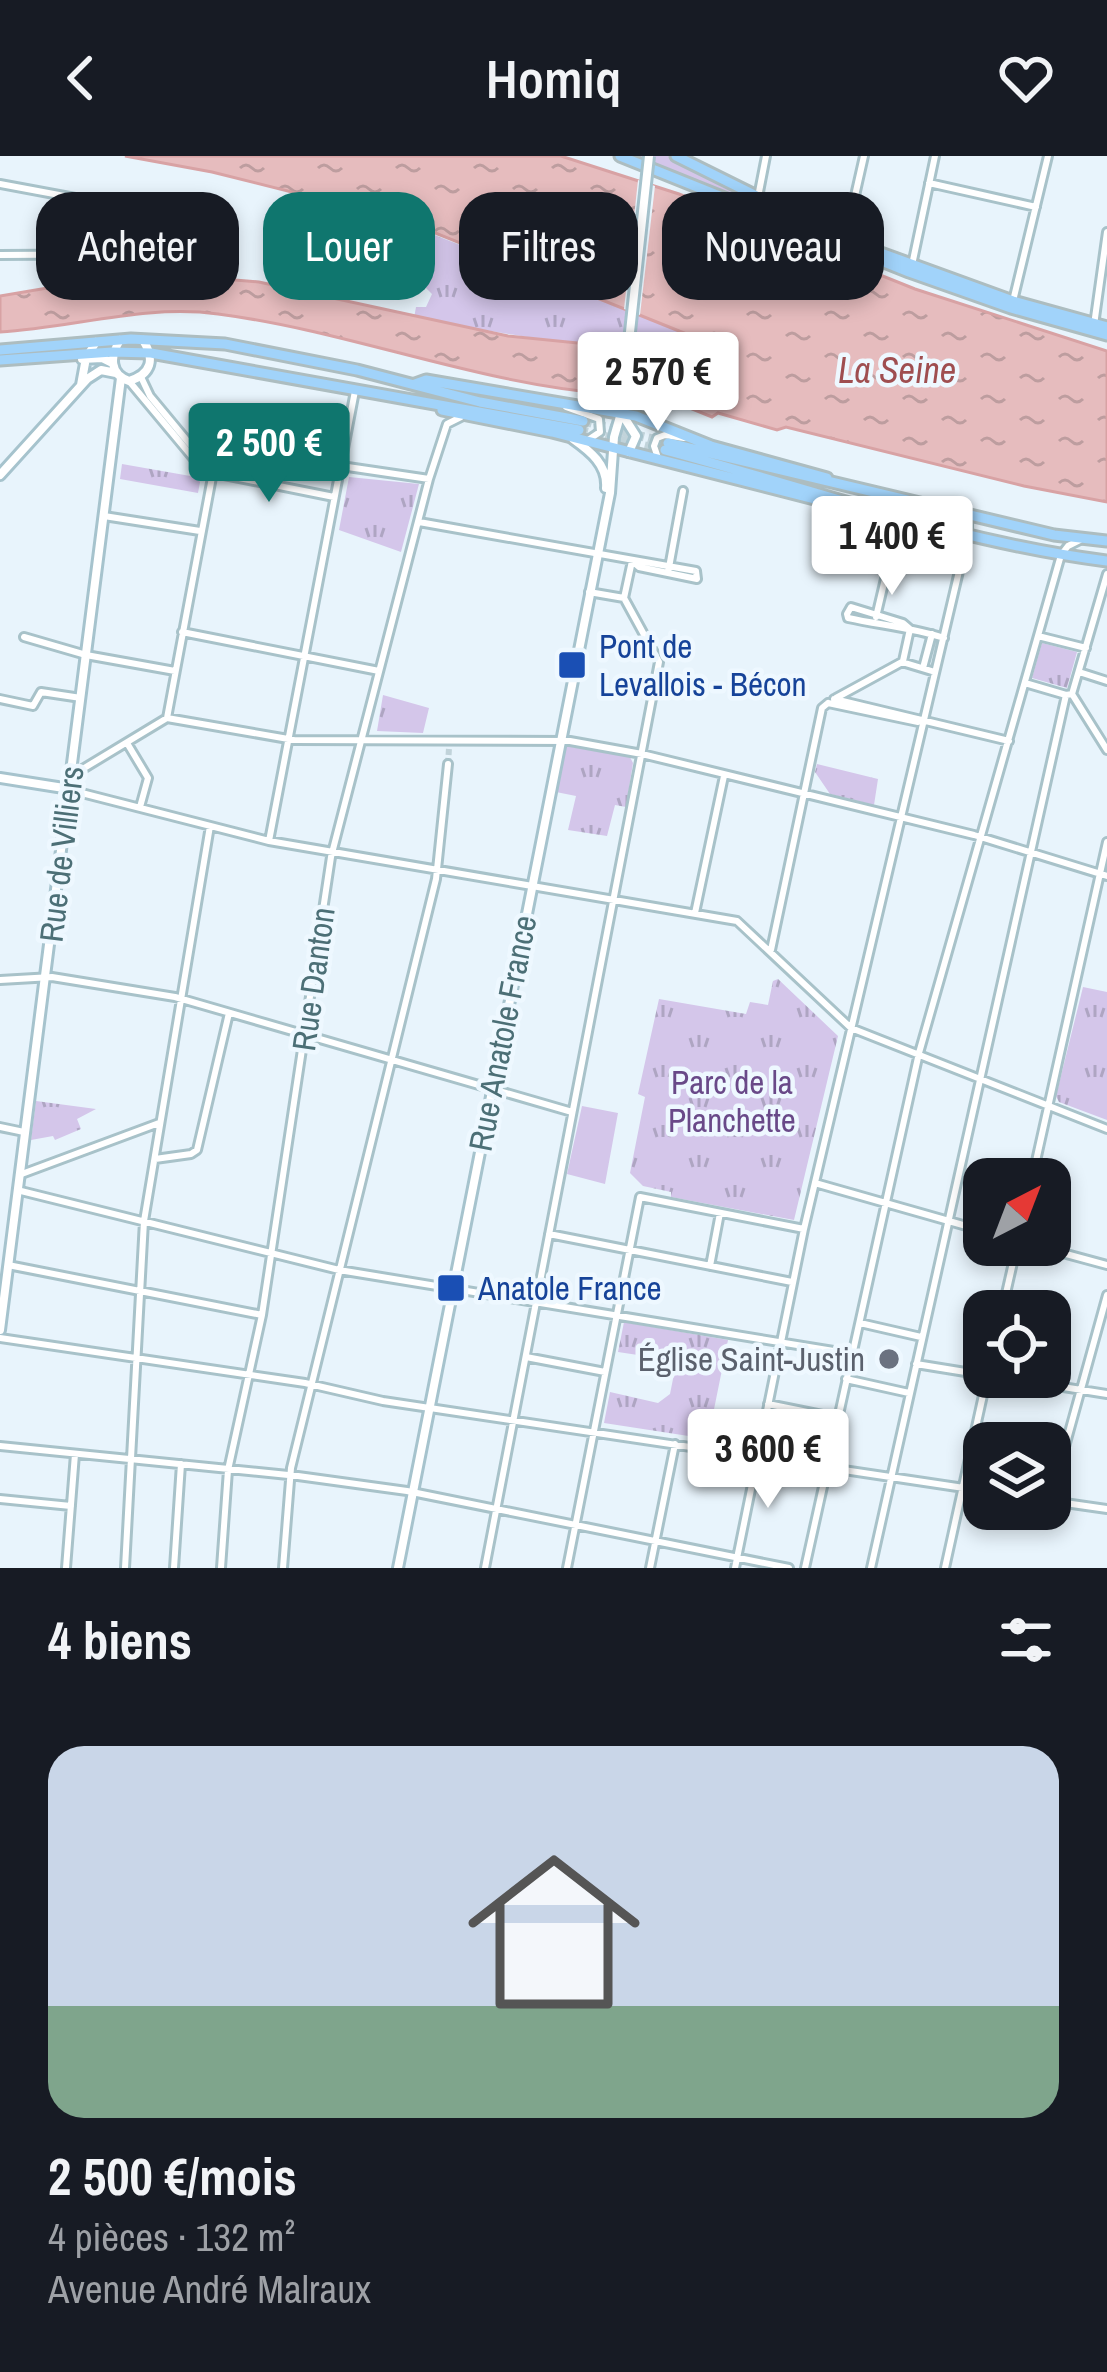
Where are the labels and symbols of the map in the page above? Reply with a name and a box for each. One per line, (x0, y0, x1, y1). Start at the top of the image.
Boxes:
pin: 2 570 € (547, 332, 769, 434)
water label: La Seine (838, 346, 956, 394)
pin: 2 500 € (158, 403, 380, 505)
pin: 1 400 € (781, 496, 1003, 598)
place label: Pont de Levallois - Bécon (599, 624, 807, 706)
marker: Pont de Levallois - Bécon (556, 649, 588, 681)
street label: Rue de Villiers (28, 763, 94, 945)
street label: Rue Danton (281, 904, 345, 1054)
street label: Rue Anatole France (458, 911, 546, 1155)
park label: Parc de la Planchette (668, 1060, 796, 1142)
north arrow (963, 1158, 1071, 1266)
place label: Anatole France (477, 1266, 662, 1310)
marker: Anatole France (435, 1272, 467, 1304)
place label: Église Saint-Justin (638, 1337, 865, 1381)
marker: Église Saint-Justin (876, 1346, 902, 1372)
pin: 3 600 € (657, 1409, 879, 1511)

